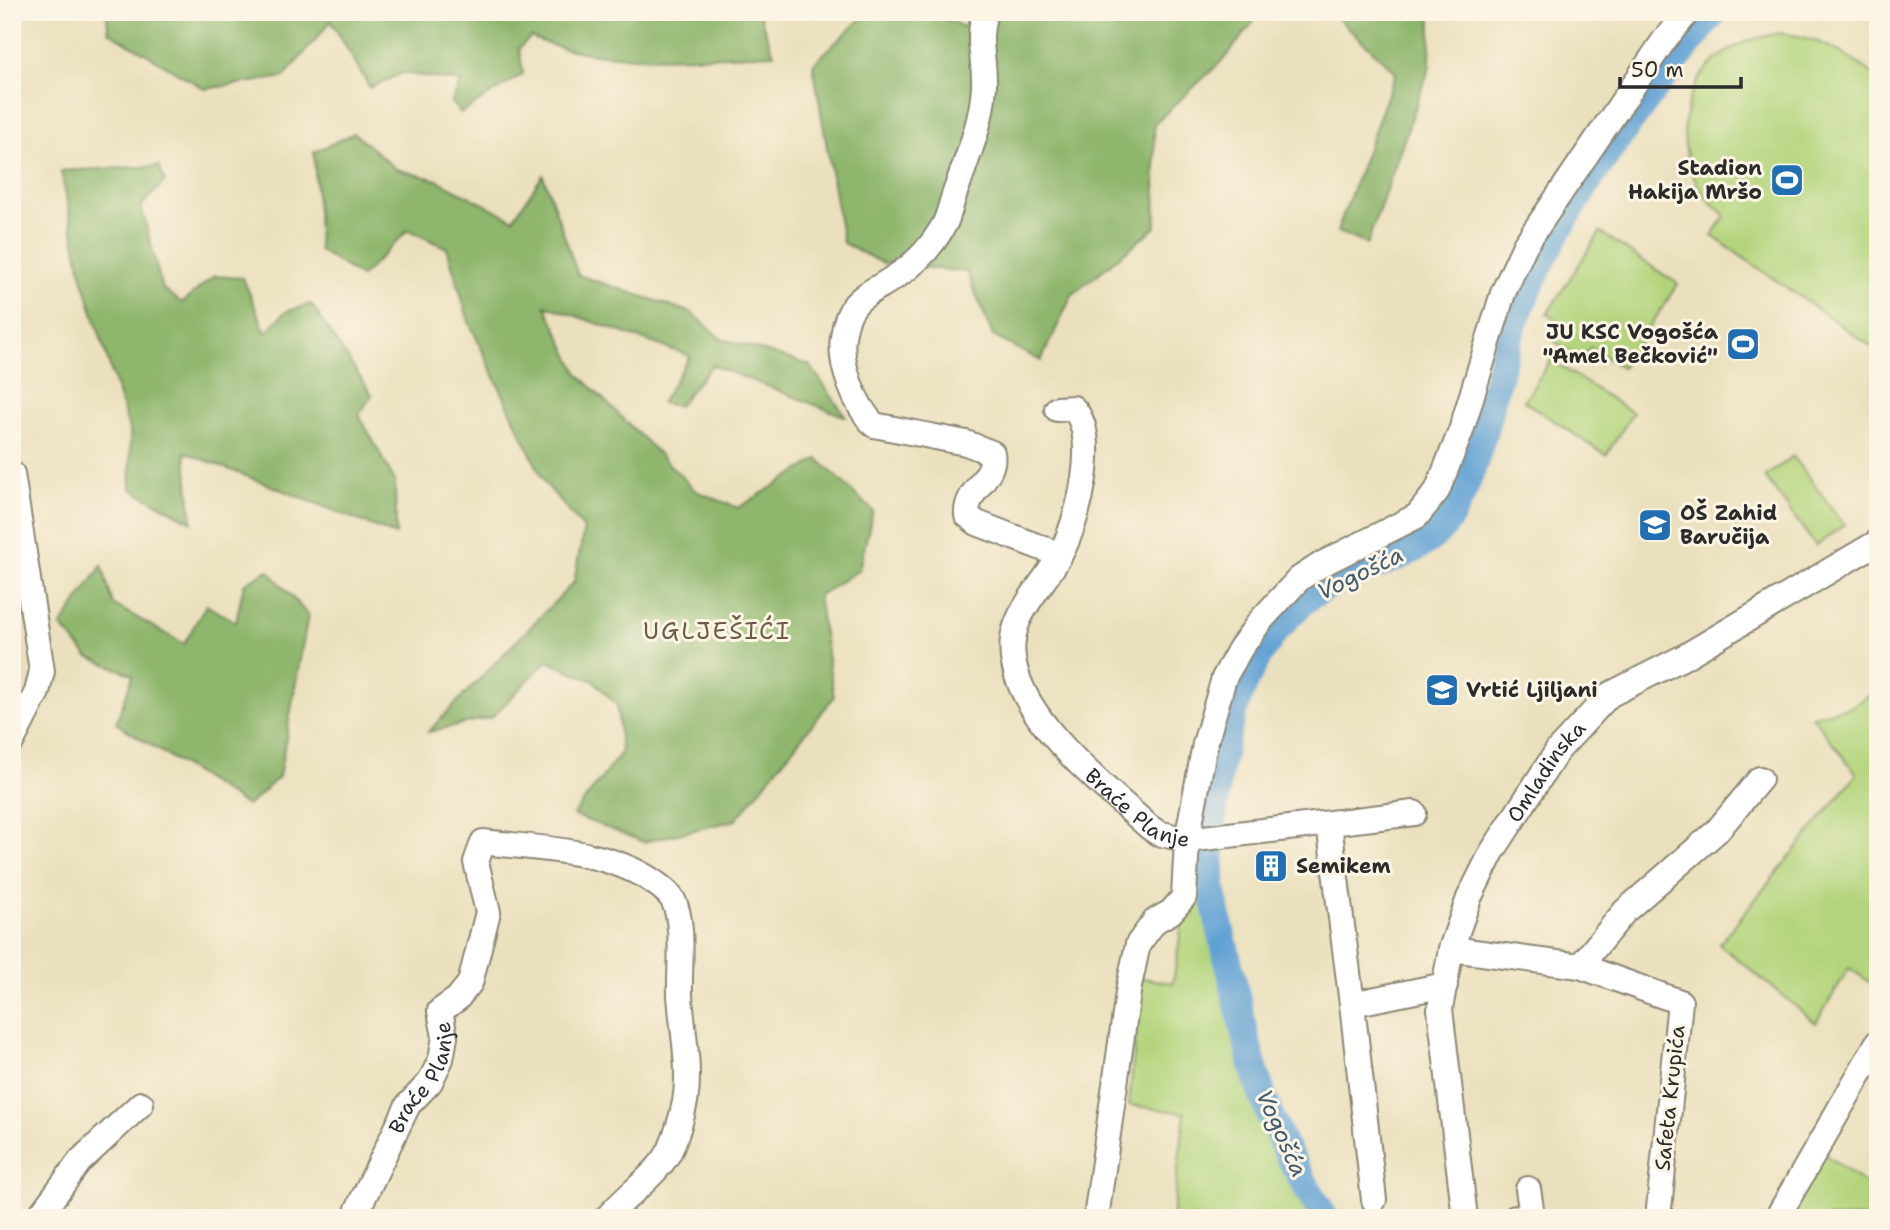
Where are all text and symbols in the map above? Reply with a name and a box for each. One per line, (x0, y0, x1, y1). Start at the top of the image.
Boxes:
scale bar (1620, 46, 1741, 90)
text: 50 m (1631, 56, 1684, 84)
place label: Stadion Hakija Mršo (1628, 154, 1762, 206)
sports icon: Stadion Hakija Mršo (1768, 161, 1806, 199)
place label: JU KSC Vogošća "Amel Bečković" (1543, 318, 1719, 370)
sports icon: JU KSC Vogošća "Amel Bečković" (1724, 325, 1762, 363)
place label: OŠ Zahid Baručija (1680, 498, 1777, 551)
school or university icon: OŠ Zahid Baručija (1636, 506, 1674, 544)
water label: Vogošća (1312, 539, 1408, 607)
district label: UGLJEŠIĆI (643, 615, 791, 647)
school or university icon: Vrtić Ljiljani (1423, 671, 1461, 709)
place label: Vrtić Ljiljani (1466, 676, 1598, 704)
street label: Omladinska (1501, 715, 1592, 828)
street label: Braće Planje (1079, 762, 1193, 854)
building icon: Semikem (1252, 847, 1290, 885)
place label: Semikem (1296, 852, 1391, 880)
street label: Braće Planje (382, 1020, 459, 1138)
street label: Safeta Krupića (1648, 1024, 1692, 1172)
water label: Vogošća (1249, 1085, 1315, 1181)

